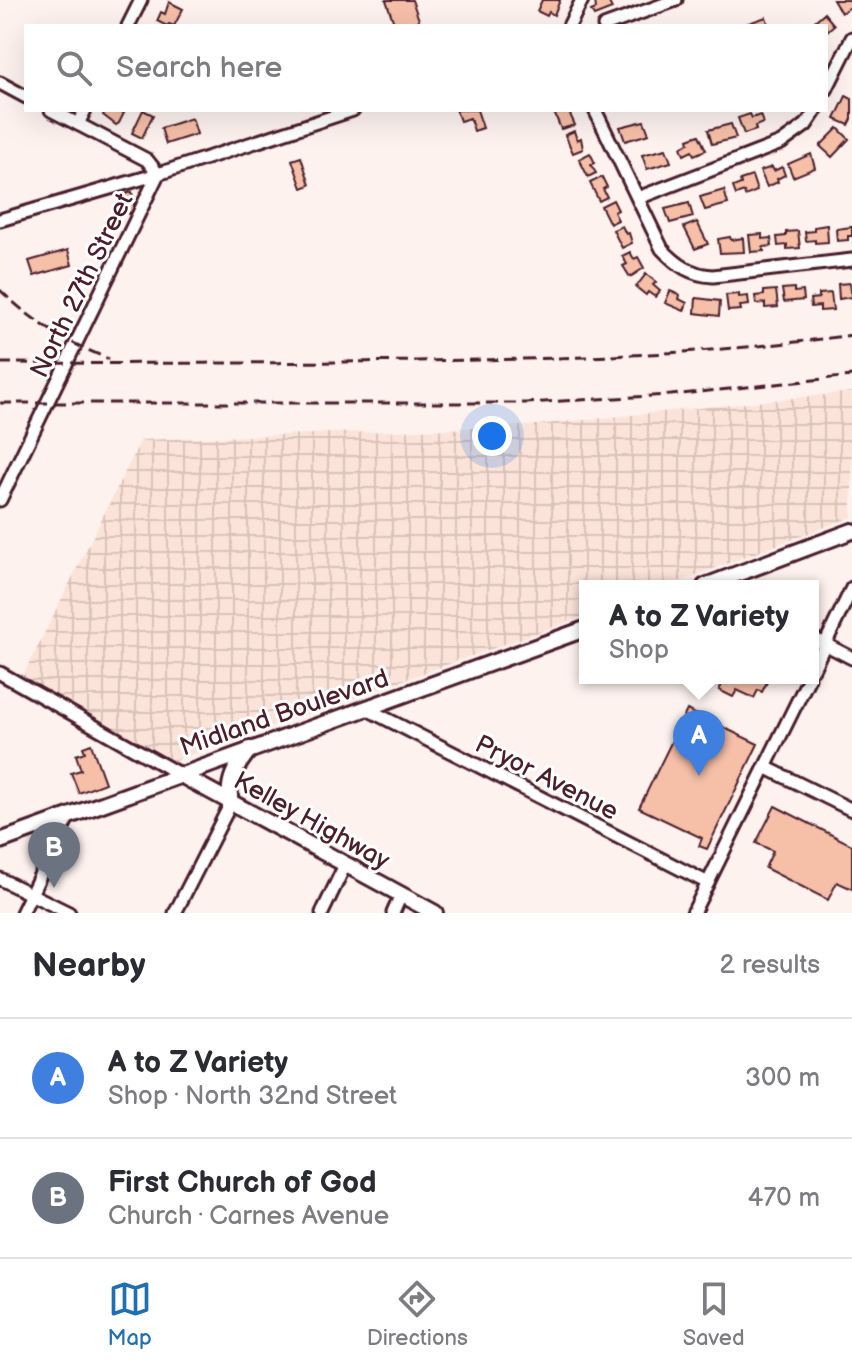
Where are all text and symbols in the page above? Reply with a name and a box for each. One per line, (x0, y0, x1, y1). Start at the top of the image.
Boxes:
search box (24, 24, 828, 112)
icon: search (52, 46, 96, 90)
text: Search here (116, 50, 282, 86)
street label: North 27th Street (24, 188, 141, 383)
your location (472, 416, 512, 456)
popup (579, 580, 819, 684)
text: A to Z Variety (609, 599, 789, 635)
text: Shop (609, 635, 669, 666)
street label: Midland Boulevard (176, 663, 393, 764)
pin: A (673, 710, 725, 776)
street label: Pryor Avenue (470, 729, 623, 828)
street label: Kelley Highway (228, 766, 395, 877)
pin: B (28, 822, 80, 888)
text: Nearby (32, 945, 146, 986)
text: 2 results (720, 950, 820, 981)
text: A to Z Variety (108, 1045, 288, 1081)
text: A (50, 1063, 66, 1094)
text: 300 m (745, 1063, 820, 1094)
text: Shop · North 32nd Street (108, 1081, 397, 1112)
text: First Church of God (108, 1165, 377, 1201)
text: B (49, 1183, 67, 1214)
text: 470 m (748, 1183, 820, 1214)
text: Church · Carnes Avenue (108, 1201, 389, 1232)
tab: Map (107, 1277, 152, 1352)
tab: Directions (367, 1277, 468, 1352)
tab: Saved (683, 1277, 745, 1352)

